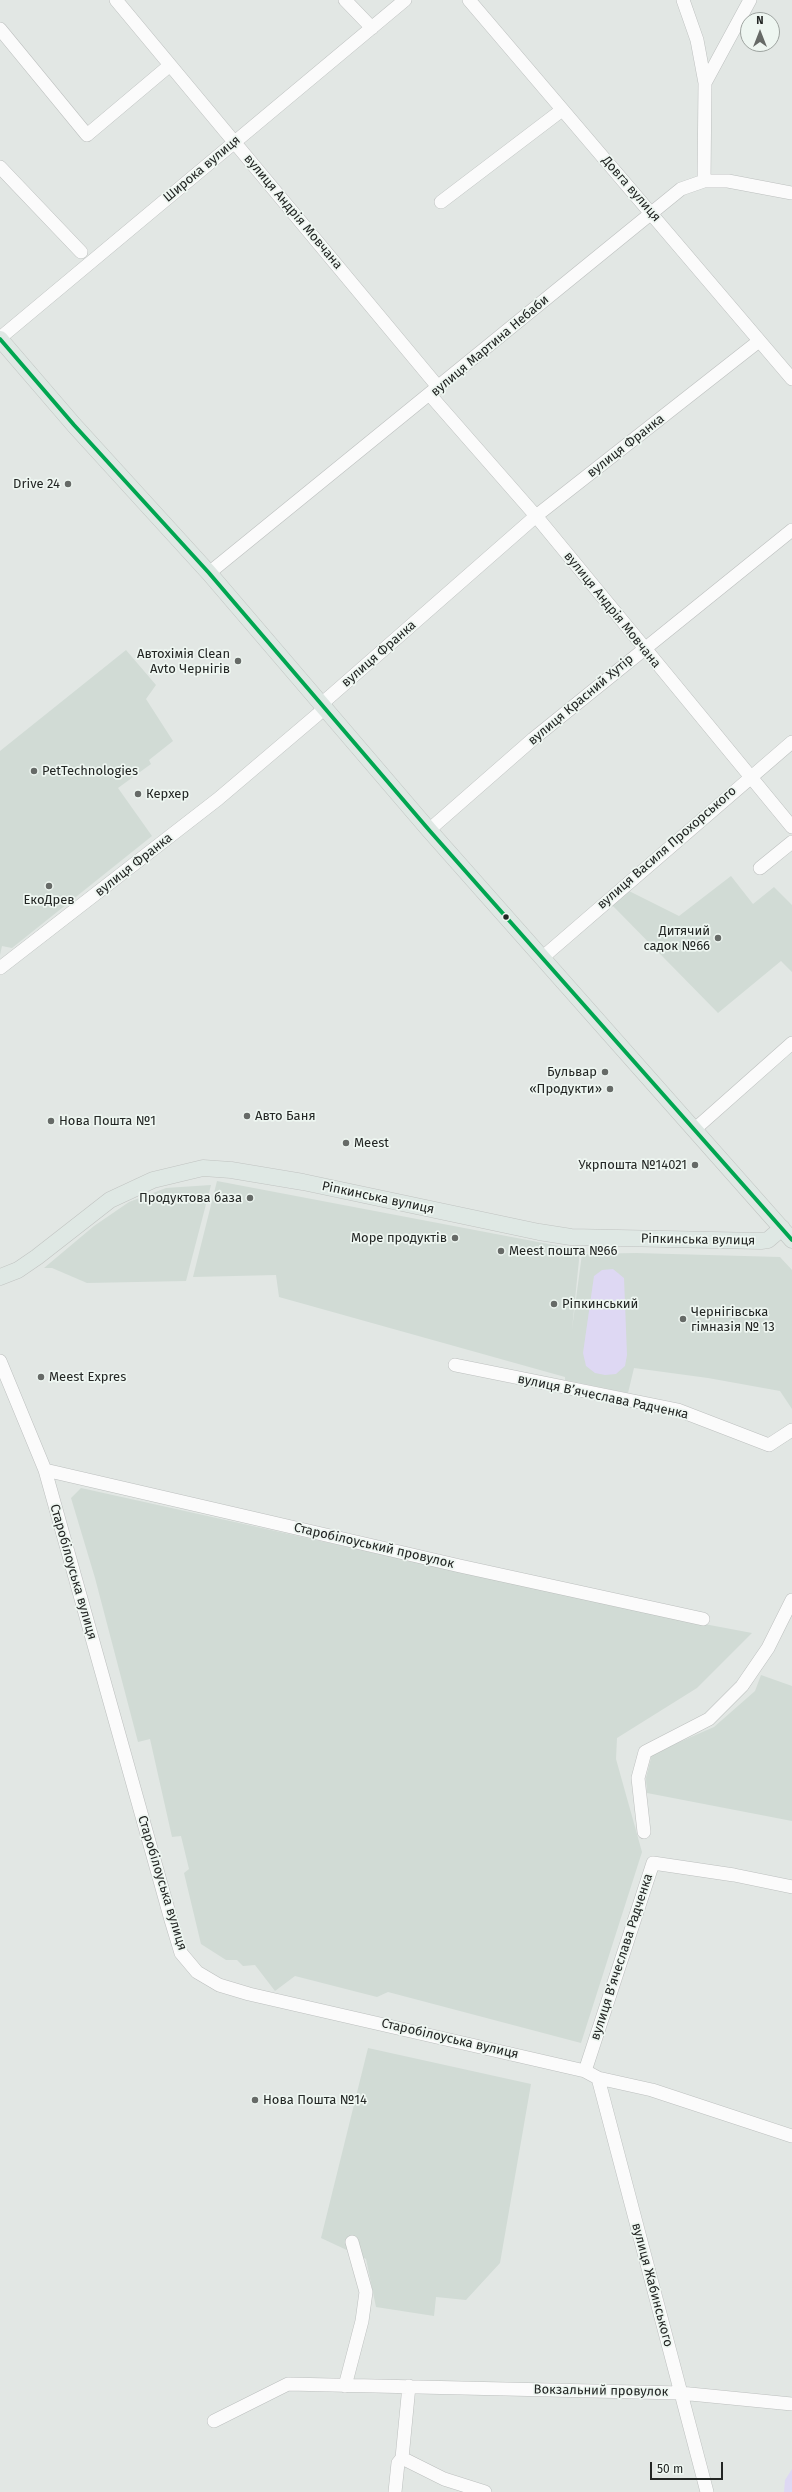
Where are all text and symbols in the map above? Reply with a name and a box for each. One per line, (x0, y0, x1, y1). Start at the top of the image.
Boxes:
north arrow (740, 12, 780, 52)
text: N (756, 14, 764, 27)
street label: Широка вулиця (160, 132, 244, 206)
street label: вулиця Андрія Мовчана (240, 151, 346, 273)
street label: Довга вулиця (598, 153, 664, 225)
street label: вулиця Мартина Небаби (428, 292, 552, 400)
street label: вулиця Франка (584, 411, 668, 481)
place label: Drive 24 (13, 476, 60, 492)
marker: Drive 24 (63, 479, 73, 489)
street label: вулиця Андрія Мовчана (560, 549, 664, 671)
street label: вулиця Франка (339, 617, 419, 691)
place label: Автохімія Clean Avto Чернігів (137, 646, 230, 677)
street label: вулиця Красний Хутір (525, 651, 637, 749)
marker: Автохімія Clean Avto Чернігів (233, 656, 243, 666)
place label: PetTechnologies (42, 763, 138, 779)
marker: PetTechnologies (29, 766, 39, 776)
street label: вулиця Василя Прохорського (594, 783, 740, 913)
place label: Керхер (146, 786, 189, 802)
marker: Керхер (133, 789, 143, 799)
street label: вулиця Франка (92, 830, 176, 900)
marker: ЕкоДрев (44, 881, 54, 891)
place label: ЕкоДрев (23, 892, 75, 908)
unlabelled marker (501, 912, 511, 922)
place label: Дитячий садок №66 (643, 923, 710, 954)
marker: Дитячий садок №66 (713, 933, 723, 943)
place label: Бульвар (547, 1064, 597, 1080)
marker: Бульвар (600, 1067, 610, 1077)
place label: «Продукти» (529, 1081, 602, 1097)
marker: «Продукти» (605, 1084, 615, 1094)
place label: Авто Баня (255, 1108, 316, 1124)
marker: Авто Баня (242, 1111, 252, 1121)
place label: Нова Пошта №1 (59, 1113, 156, 1129)
marker: Нова Пошта №1 (46, 1116, 56, 1126)
place label: Meest (354, 1135, 389, 1151)
marker: Meest (341, 1138, 351, 1148)
place label: Укрпошта №14021 (578, 1157, 687, 1173)
marker: Укрпошта №14021 (690, 1160, 700, 1170)
street label: Ріпкинська вулиця (320, 1178, 436, 1218)
place label: Продуктова база (139, 1190, 242, 1206)
marker: Продуктова база (245, 1193, 255, 1203)
place label: Море продуктів (351, 1230, 447, 1246)
street label: Ріпкинська вулиця (641, 1231, 755, 1249)
marker: Море продуктів (450, 1233, 460, 1243)
place label: Meest пошта №66 (509, 1243, 617, 1259)
marker: Meest пошта №66 (496, 1246, 506, 1256)
place label: Ріпкинський (562, 1296, 638, 1312)
marker: Ріпкинський (549, 1299, 559, 1309)
place label: Чернігівська гімназія № 13 (691, 1304, 775, 1335)
marker: Чернігівська гімназія № 13 (678, 1314, 688, 1324)
place label: Meest Expres (49, 1369, 126, 1385)
street label: вулиця Вʼячеслава Радченка (516, 1371, 690, 1423)
marker: Meest Expres (36, 1372, 46, 1382)
street label: Старобілоуська вулиця (46, 1502, 100, 1642)
street label: Старобілоуський провулок (292, 1520, 456, 1572)
street label: Старобілоуська вулиця (134, 1814, 190, 1952)
street label: вулиця Вʼячеслава Радченка (588, 1872, 656, 2042)
street label: Старобілоуська вулиця (380, 2016, 520, 2062)
place label: Нова Пошта №14 (263, 2092, 367, 2108)
marker: Нова Пошта №14 (250, 2095, 260, 2105)
street label: вулиця Жабинського (628, 2221, 676, 2349)
street label: Вокзальний провулок (533, 2382, 669, 2400)
scale bar (652, 2454, 725, 2480)
text: 50 m (657, 2462, 683, 2476)

